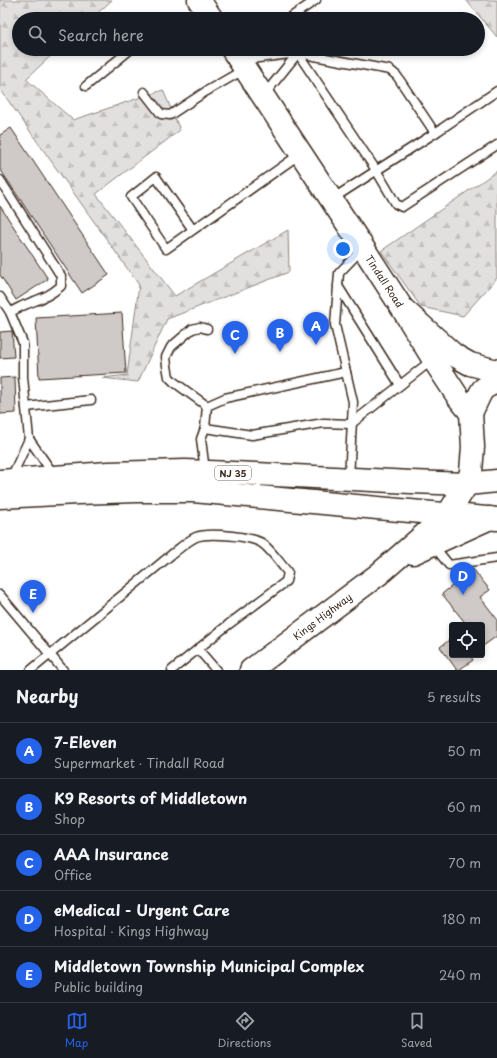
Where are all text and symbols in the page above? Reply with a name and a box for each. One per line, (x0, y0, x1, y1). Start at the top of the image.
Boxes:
search box (12, 12, 485, 56)
icon: search (26, 23, 48, 45)
text: Search here (58, 23, 144, 46)
your location (333, 239, 353, 259)
street label: Tindall Road (362, 252, 408, 310)
pin: A (303, 312, 329, 345)
pin: B (267, 319, 293, 352)
pin: C (222, 321, 248, 354)
road number: NJ 35 (215, 466, 251, 480)
pin: D (450, 562, 476, 595)
pin: E (20, 580, 46, 613)
street label: Kings Highway (290, 589, 355, 644)
map controls (449, 622, 485, 658)
button: locate (449, 622, 485, 658)
text: Nearby (16, 683, 78, 709)
text: 5 results (427, 687, 481, 706)
text: 7-Eleven (54, 730, 117, 753)
text: A (24, 741, 34, 760)
text: 50 m (447, 741, 481, 760)
text: Supermarket · Tindall Road (54, 753, 225, 772)
text: K9 Resorts of Middletown (54, 786, 247, 809)
text: B (25, 797, 33, 816)
text: 60 m (447, 797, 481, 816)
text: Shop (54, 809, 85, 828)
text: AAA Insurance (54, 842, 169, 865)
text: C (24, 853, 34, 872)
text: 70 m (448, 853, 481, 872)
text: Office (54, 865, 92, 884)
text: eMedical - Urgent Care (54, 898, 230, 921)
text: D (24, 909, 34, 928)
text: 180 m (442, 909, 481, 928)
text: Hospital · Kings Highway (54, 921, 209, 940)
text: Middletown Township Municipal Complex (54, 954, 364, 977)
text: E (25, 965, 33, 984)
text: 240 m (439, 965, 481, 984)
text: Public building (54, 977, 143, 996)
tab: Map (65, 1010, 88, 1051)
tab: Directions (218, 1010, 271, 1051)
tab: Saved (401, 1010, 432, 1051)

